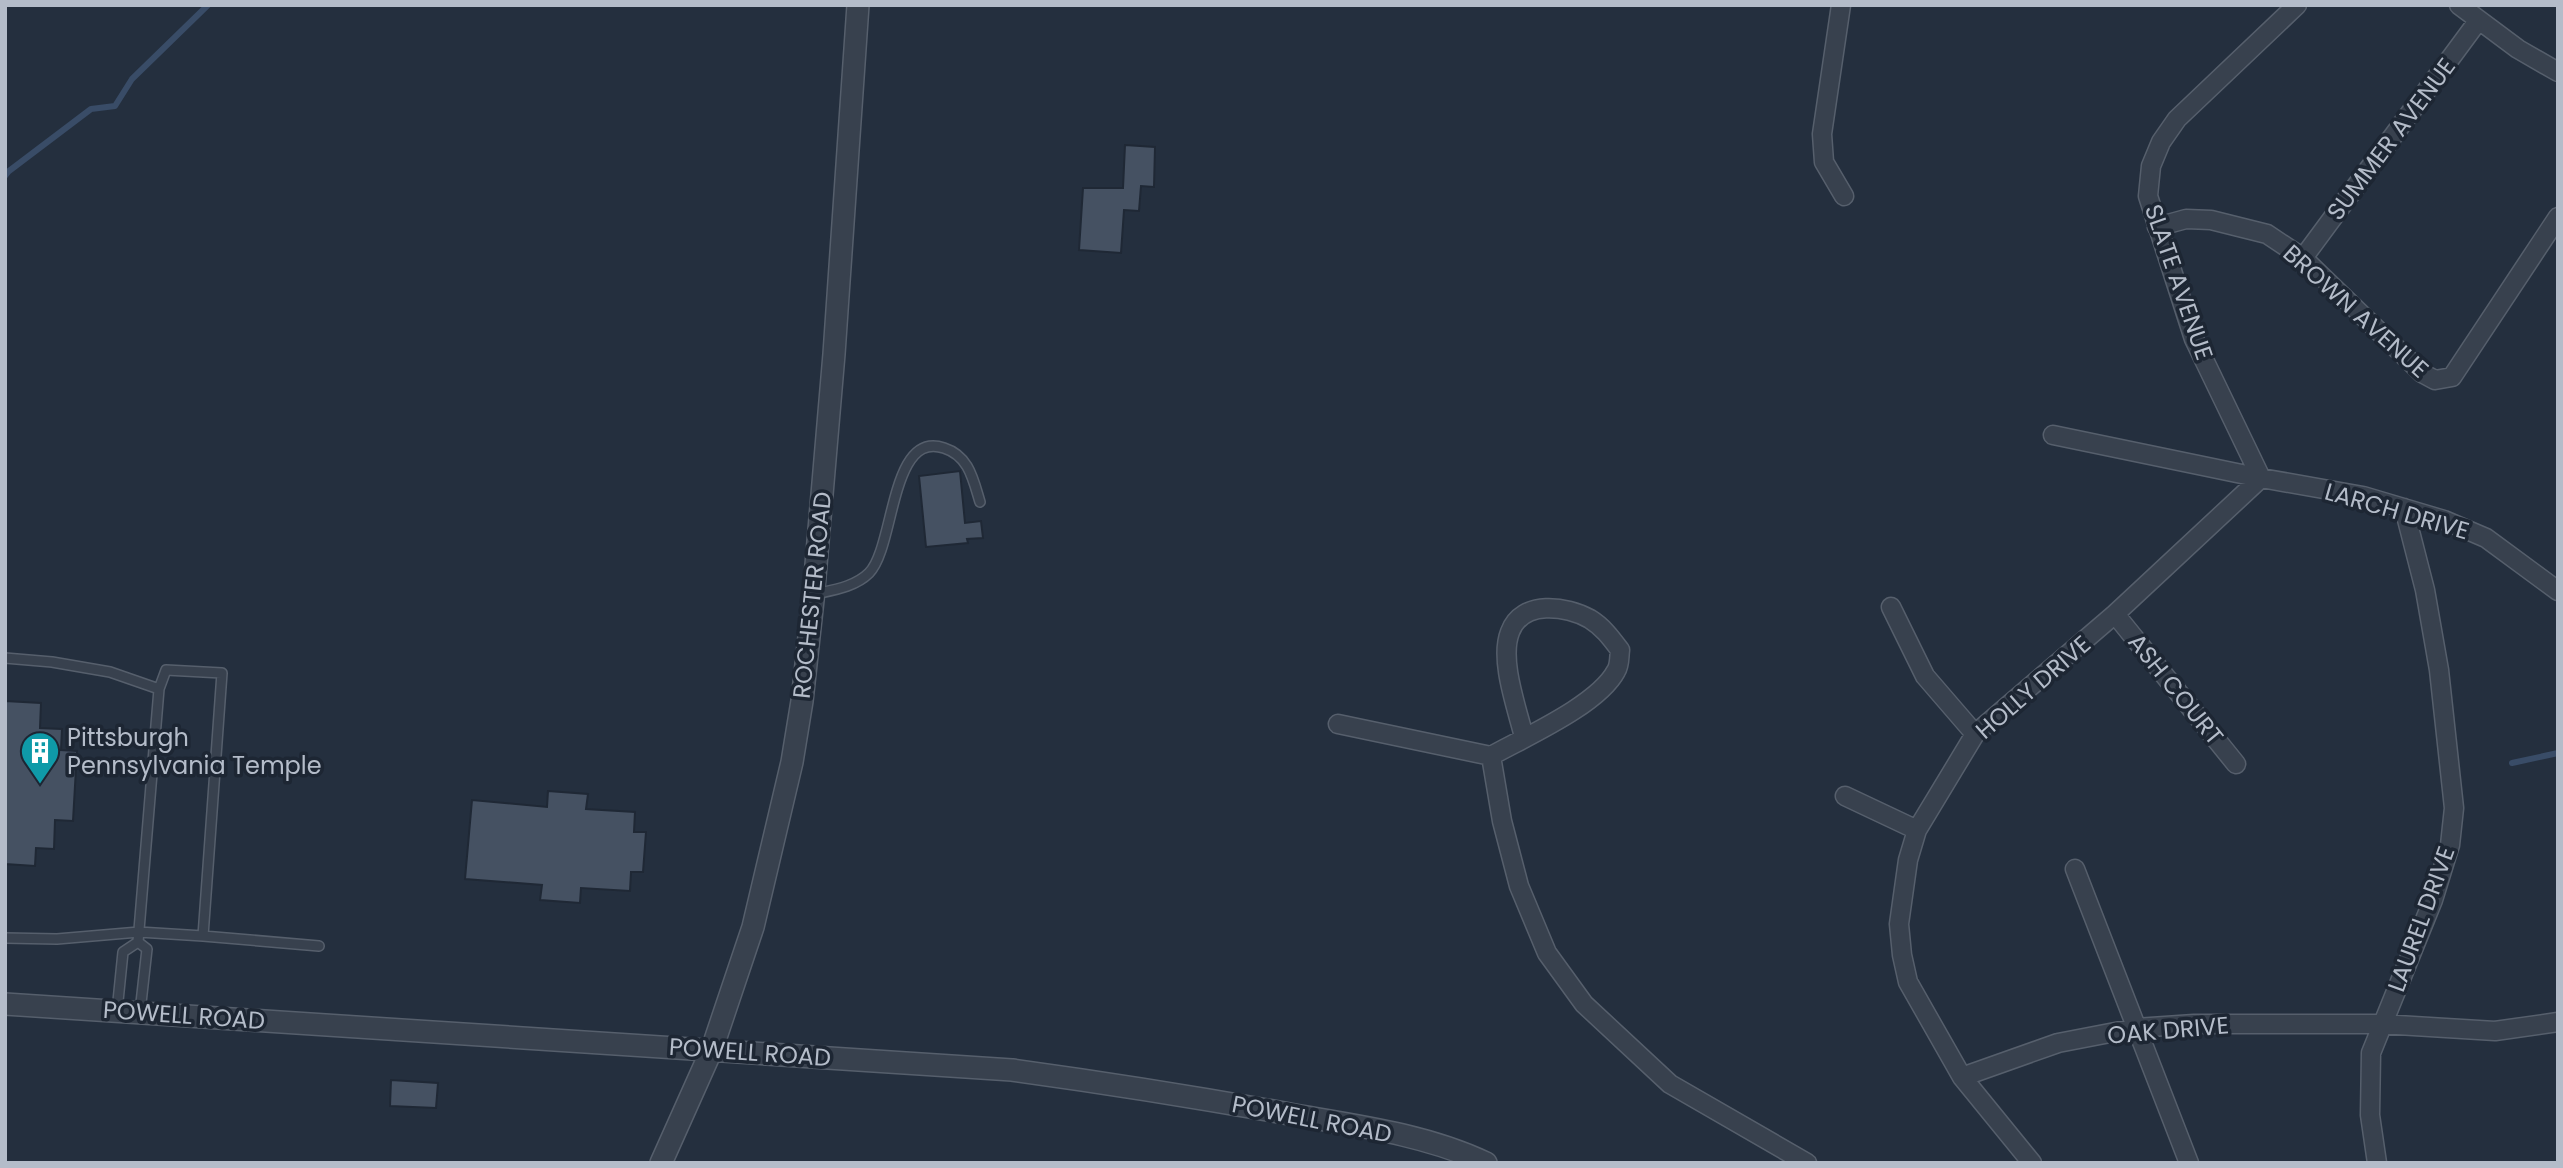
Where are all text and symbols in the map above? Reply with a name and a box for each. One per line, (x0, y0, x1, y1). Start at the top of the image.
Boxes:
street label: SUMMER AVENUE (2319, 51, 2463, 227)
street label: SLATE AVENUE (2137, 200, 2221, 364)
street label: BROWN AVENUE (2276, 237, 2436, 385)
street label: LARCH DRIVE (2321, 475, 2473, 547)
street label: ROCHESTER ROAD (785, 490, 839, 700)
street label: ASH COURT (2121, 626, 2231, 752)
street label: HOLLY DRIVE (1968, 628, 2098, 746)
place label: Pittsburgh Pennsylvania Temple (67, 721, 322, 782)
building icon: Pittsburgh Pennsylvania Temple (19, 730, 61, 785)
street label: LAUREL DRIVE (2379, 842, 2463, 996)
street label: POWELL ROAD (102, 993, 266, 1037)
street label: OAK DRIVE (2106, 1008, 2230, 1052)
street label: POWELL ROAD (668, 1030, 832, 1074)
street label: POWELL ROAD (1229, 1087, 1395, 1151)

